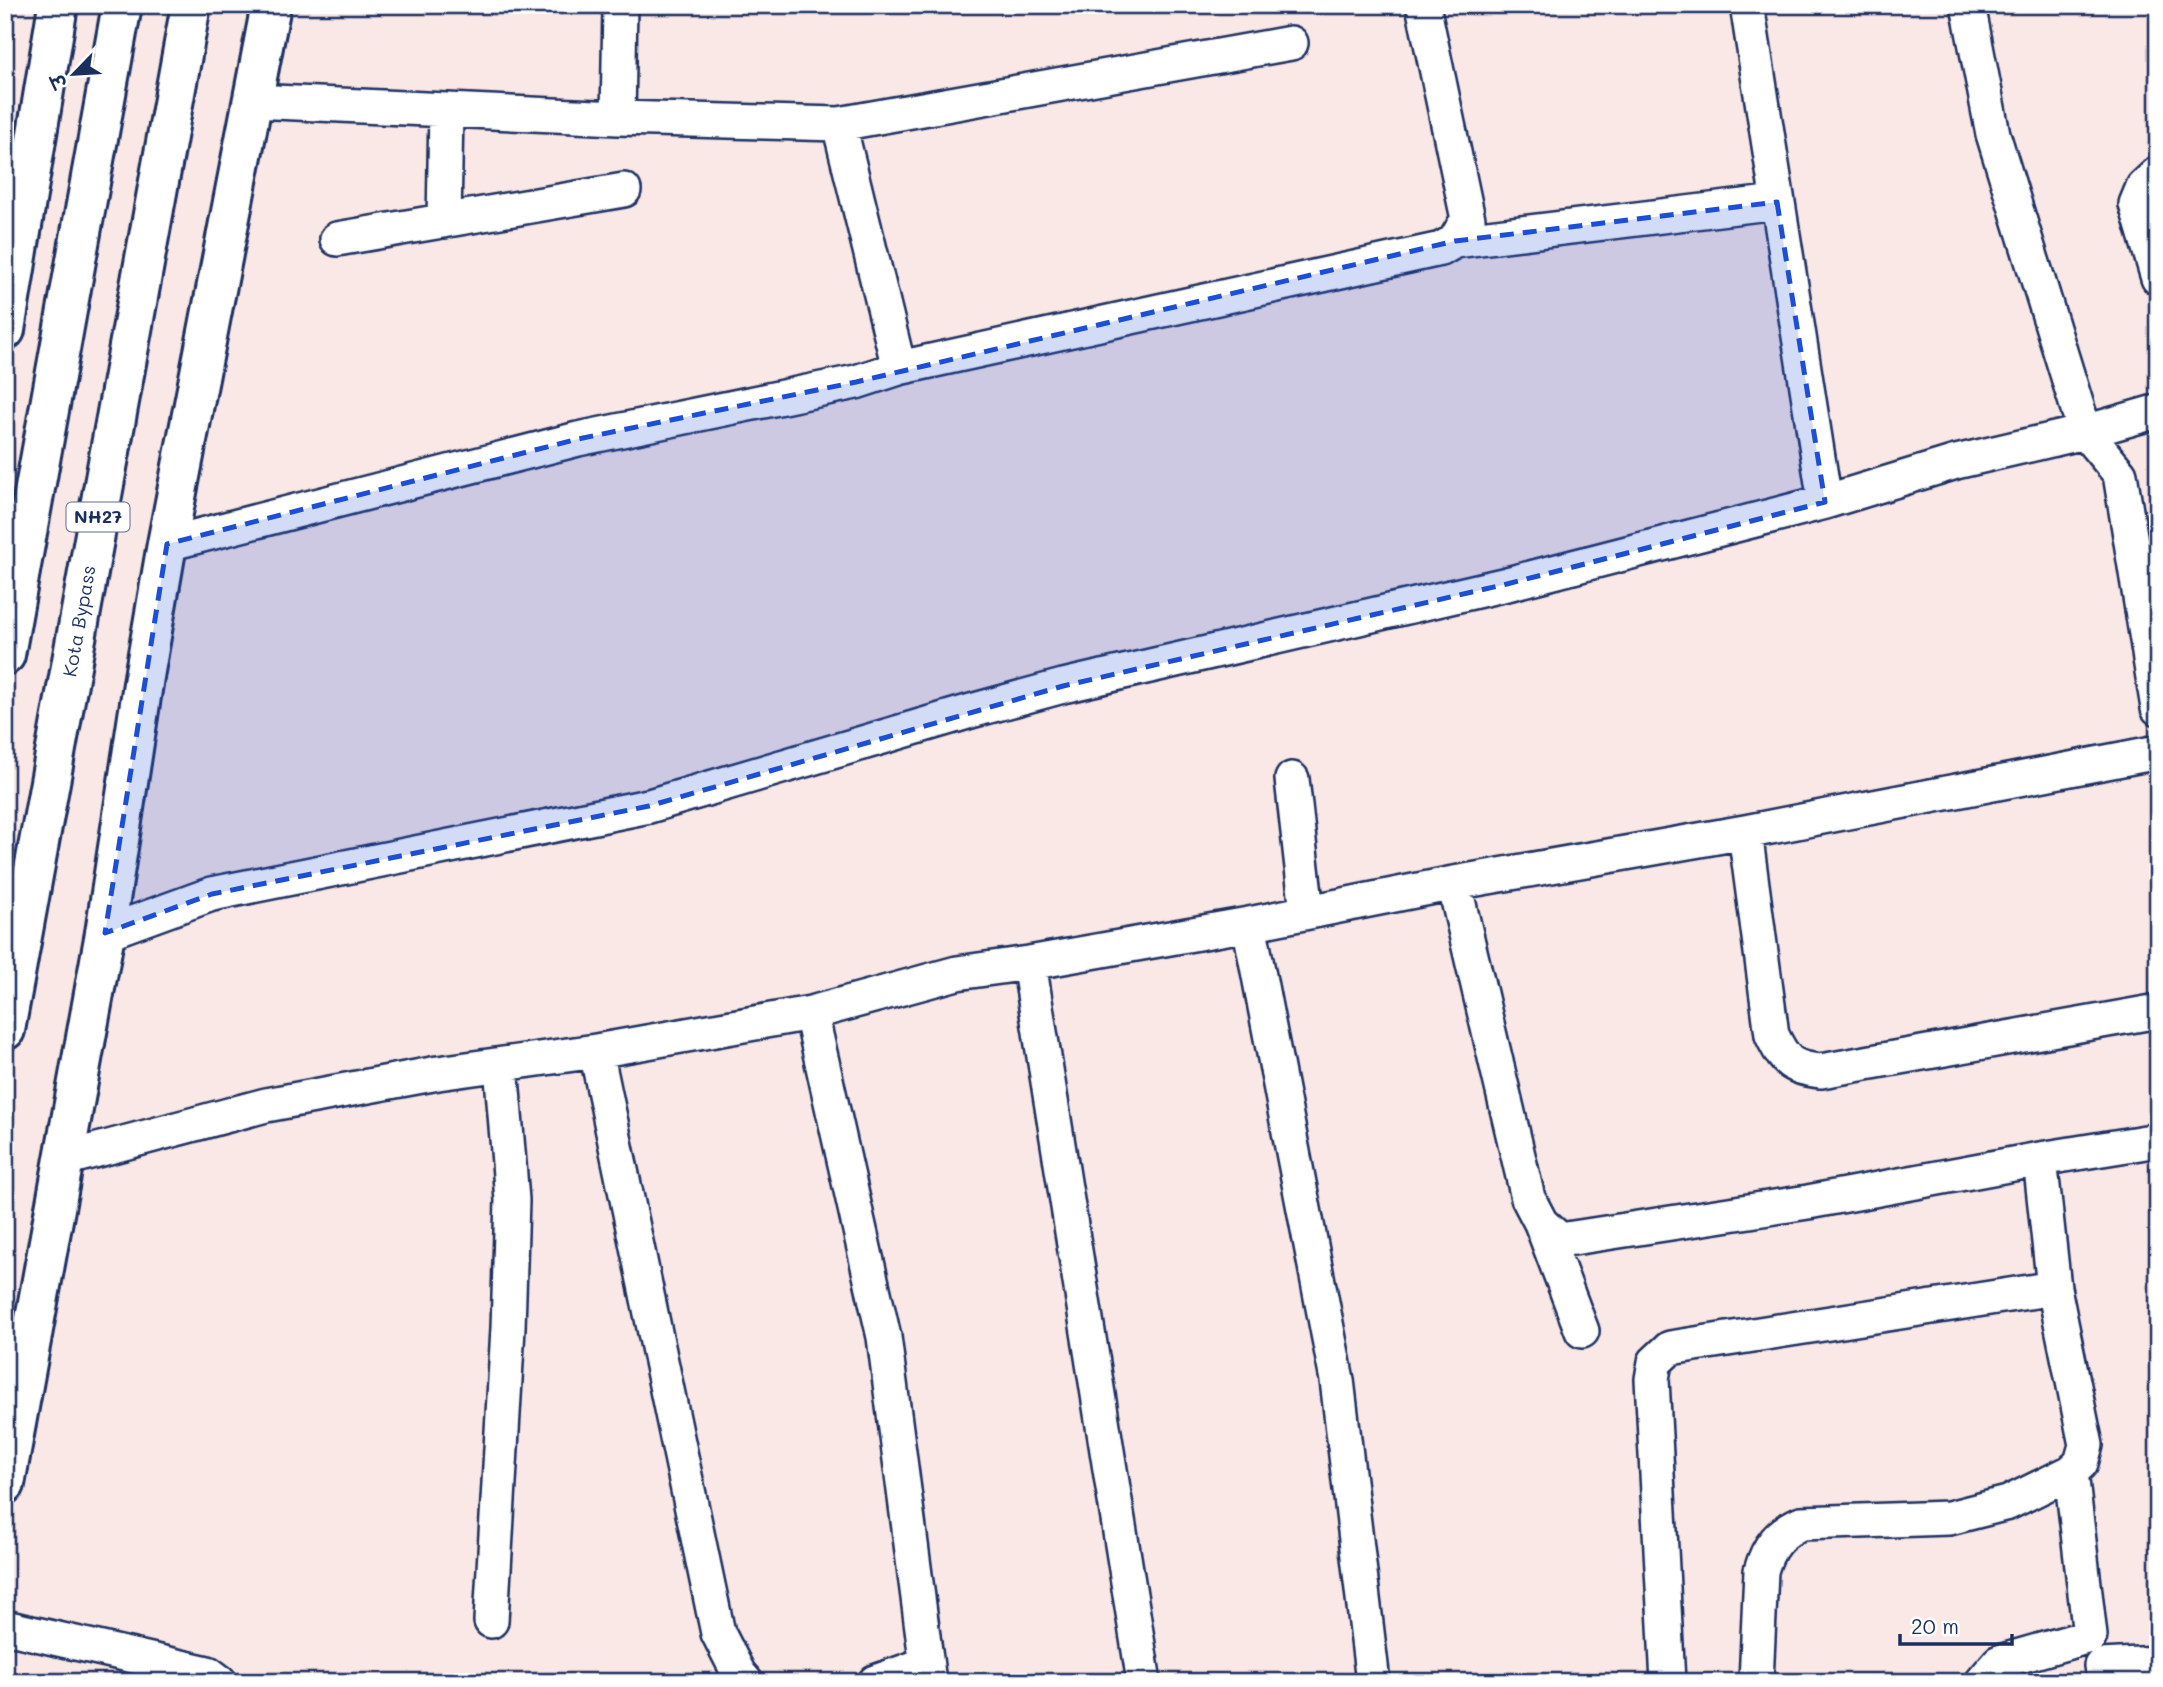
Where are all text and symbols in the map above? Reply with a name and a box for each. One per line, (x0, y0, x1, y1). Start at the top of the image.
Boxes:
north arrow (38, 38, 108, 108)
text: उ (43, 68, 73, 94)
road number: NH27 (66, 503, 130, 532)
street label: Kota Bypass (56, 563, 101, 679)
scale bar (1900, 1603, 2012, 1647)
text: 20 m (1911, 1612, 1959, 1639)

